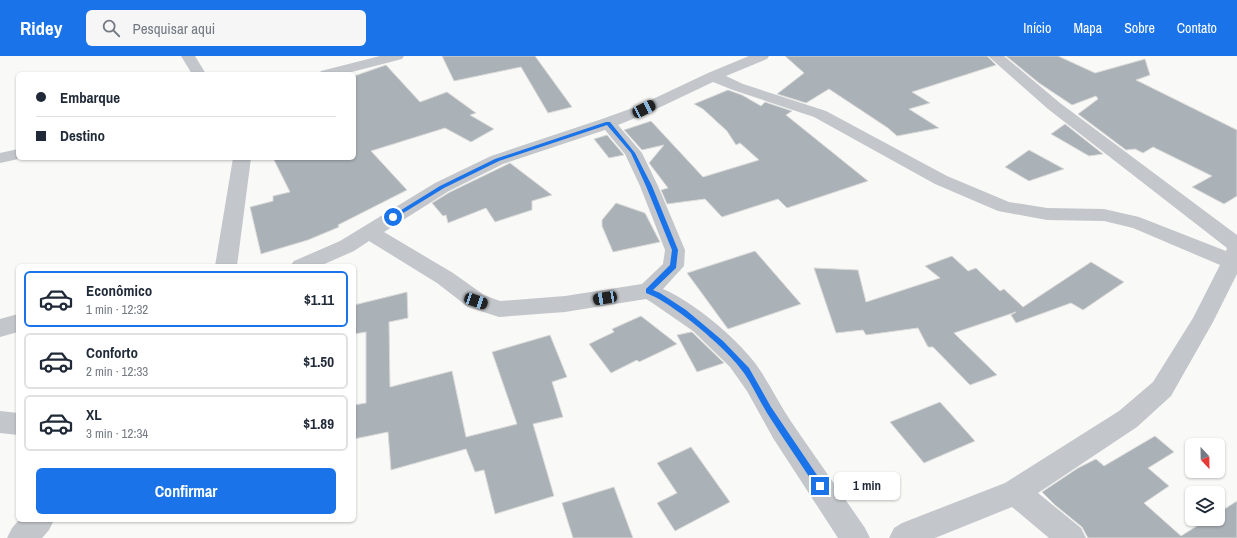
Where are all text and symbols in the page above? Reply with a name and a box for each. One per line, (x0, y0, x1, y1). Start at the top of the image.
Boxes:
search box (86, 10, 366, 46)
text: Ridey (20, 15, 62, 41)
icon: search (100, 17, 122, 39)
text: Pesquisar aqui (132, 18, 215, 39)
text: Início (1023, 19, 1051, 37)
text: Mapa (1073, 19, 1102, 37)
text: Sobre (1124, 19, 1155, 37)
text: Contato (1177, 19, 1217, 37)
text: Embarque (60, 87, 120, 108)
car (631, 98, 657, 120)
text: Destino (60, 125, 105, 146)
route start (384, 208, 402, 226)
text: Econômico (86, 280, 152, 301)
icon: car (38, 281, 74, 317)
text: $1.11 (304, 289, 334, 310)
car (592, 290, 618, 306)
car (463, 291, 489, 311)
text: 1 min · 12:32 (86, 301, 148, 318)
text: Conforto (86, 342, 138, 363)
icon: car (38, 343, 74, 379)
text: $1.50 (303, 351, 334, 372)
text: 2 min · 12:33 (86, 363, 148, 380)
text: XL (86, 404, 102, 425)
icon: car (38, 405, 74, 441)
text: $1.89 (303, 413, 334, 434)
text: 3 min · 12:34 (86, 425, 148, 442)
north arrow (1185, 438, 1225, 478)
map controls (1185, 438, 1225, 526)
button: Confirmar (36, 468, 336, 514)
callout: 1 min (834, 472, 900, 500)
route end (811, 477, 829, 495)
text: 1 min (853, 477, 881, 494)
button: layers (1185, 486, 1225, 526)

